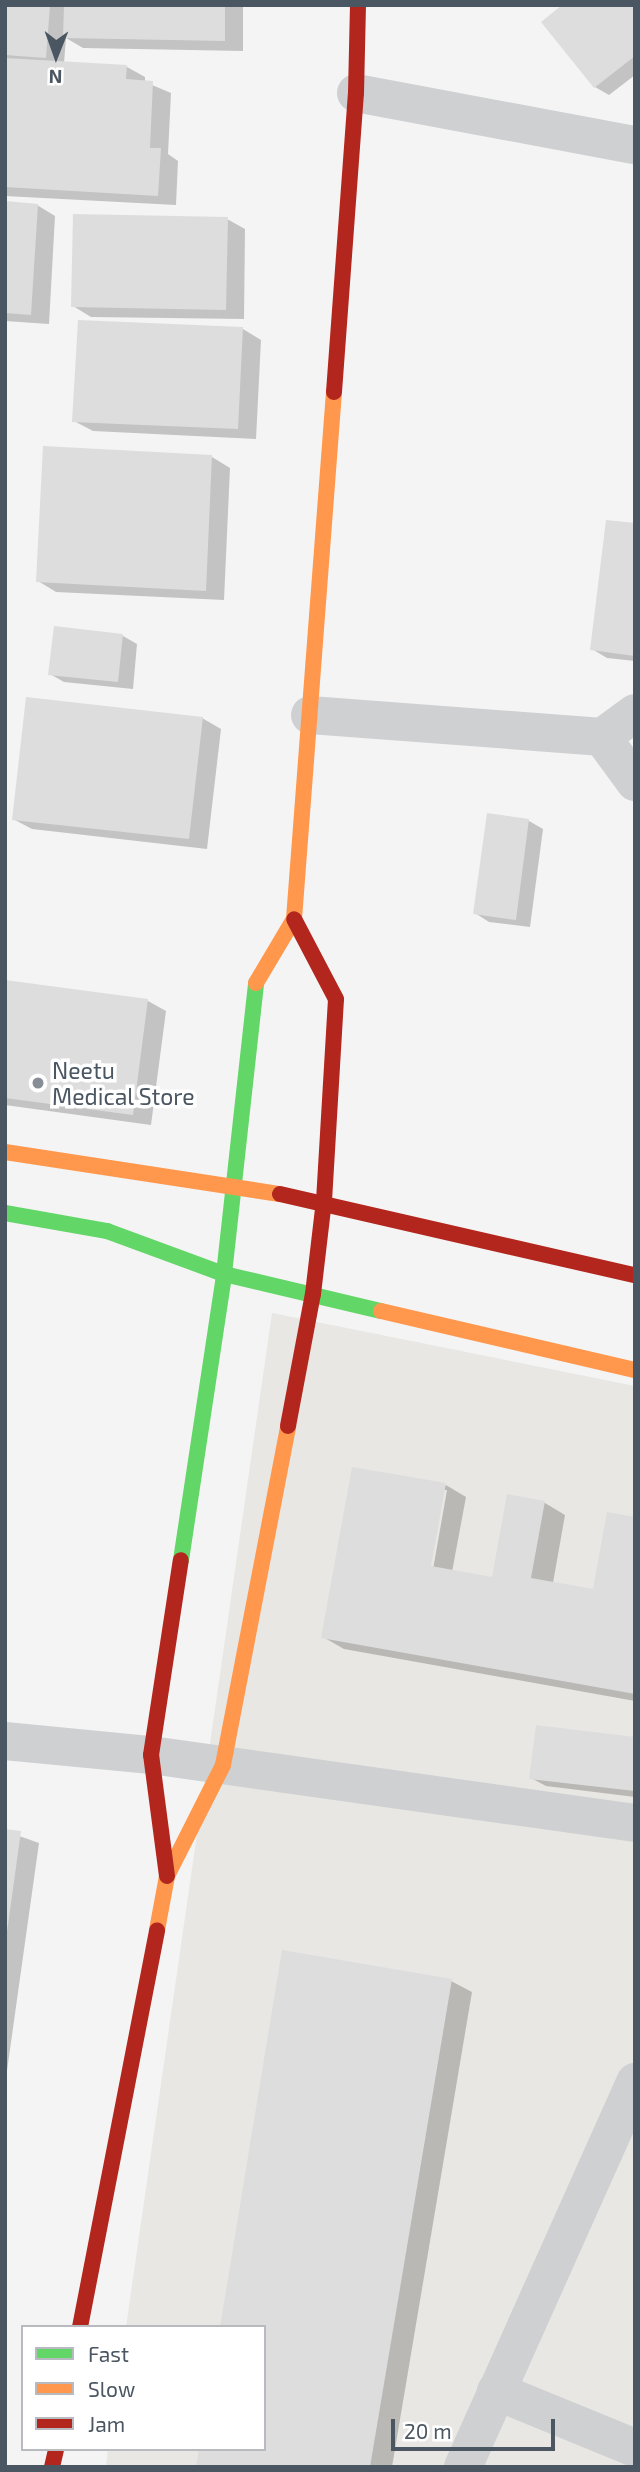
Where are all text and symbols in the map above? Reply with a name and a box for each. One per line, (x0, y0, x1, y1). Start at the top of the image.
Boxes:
north arrow (21, 21, 91, 91)
text: N (49, 66, 63, 89)
place label: Neetu Medical Store (52, 1056, 195, 1110)
marker: Neetu Medical Store (30, 1075, 46, 1091)
legend (21, 2325, 266, 2451)
text: Fast (88, 2341, 129, 2366)
text: Slow (88, 2376, 135, 2401)
scale bar (395, 2406, 560, 2450)
text: Jam (88, 2411, 125, 2436)
text: 20 m (404, 2418, 452, 2443)

